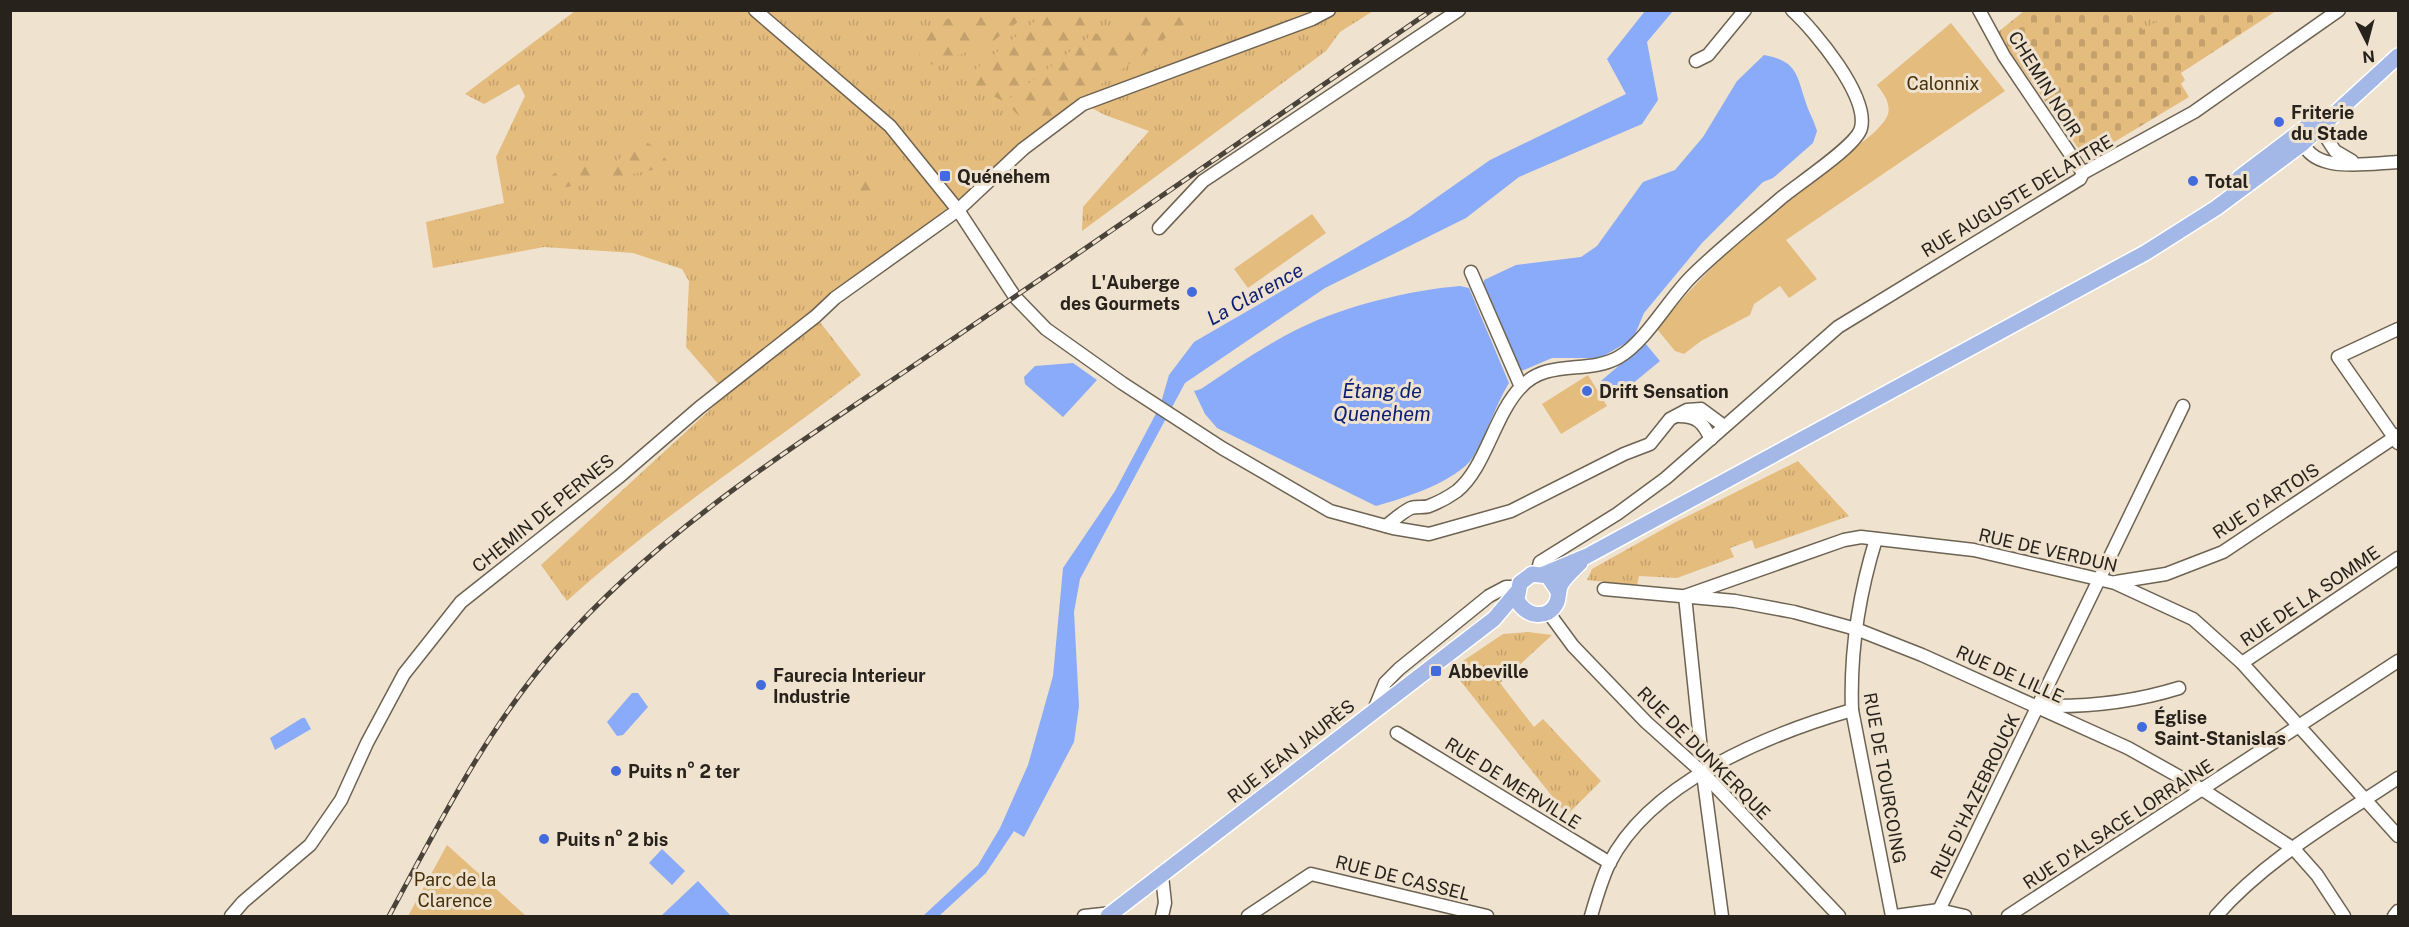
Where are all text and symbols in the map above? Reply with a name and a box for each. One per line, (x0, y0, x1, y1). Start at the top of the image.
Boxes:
north arrow (2337, 12, 2397, 72)
street label: CHEMIN NOIR (2004, 27, 2086, 141)
text: N (2361, 46, 2376, 67)
park label: Calonnix (1907, 73, 1979, 94)
place label: Friterie du Stade (2291, 102, 2368, 144)
marker: Friterie du Stade (2272, 115, 2286, 129)
street label: RUE AUGUSTE DELATTRE (1918, 131, 2116, 261)
place label: Quénehem (957, 166, 1050, 187)
marker: Quénehem (938, 169, 952, 183)
place label: Total (2205, 171, 2248, 192)
marker: Total (2186, 174, 2200, 188)
water label: La Clarence (1202, 258, 1308, 330)
place label: L'Auberge des Gourmets (1060, 272, 1180, 314)
marker: L'Auberge des Gourmets (1185, 285, 1199, 299)
water label: Étang de Quenehem (1333, 378, 1431, 426)
place label: Drift Sensation (1599, 381, 1729, 402)
marker: Drift Sensation (1580, 384, 1594, 398)
street label: CHEMIN DE PERNES (468, 449, 618, 577)
street label: RUE D'ARTOIS (2209, 459, 2323, 543)
street label: RUE DE VERDUN (1977, 524, 2119, 576)
street label: RUE DE LA SOMME (2236, 541, 2384, 651)
street label: RUE DE LILLE (1953, 641, 2067, 707)
place label: Abbeville (1448, 661, 1529, 682)
marker: Abbeville (1429, 664, 1443, 678)
place label: Faurecia Interieur Industrie (773, 665, 926, 707)
marker: Faurecia Interieur Industrie (754, 678, 768, 692)
street label: RUE DE DUNKERQUE (1633, 682, 1775, 824)
street label: RUE DE TOURCOING (1860, 691, 1910, 865)
street label: RUE JEAN JAURÈS (1223, 694, 1359, 807)
place label: Église Saint-Stanislas (2154, 706, 2286, 749)
street label: RUE D'HAZEBROUCK (1926, 710, 2024, 882)
marker: Église Saint-Stanislas (2135, 720, 2149, 734)
street label: RUE DE MERVILLE (1441, 733, 1585, 833)
street label: RUE D'ALSACE LORRAINE (2019, 755, 2217, 893)
place label: Puits n° 2 ter (628, 761, 740, 782)
marker: Puits n° 2 ter (609, 764, 623, 778)
place label: Puits n° 2 bis (556, 829, 668, 850)
marker: Puits n° 2 bis (537, 832, 551, 846)
street label: RUE DE CASSEL (1333, 851, 1473, 905)
park label: Parc de la Clarence (414, 869, 496, 911)

